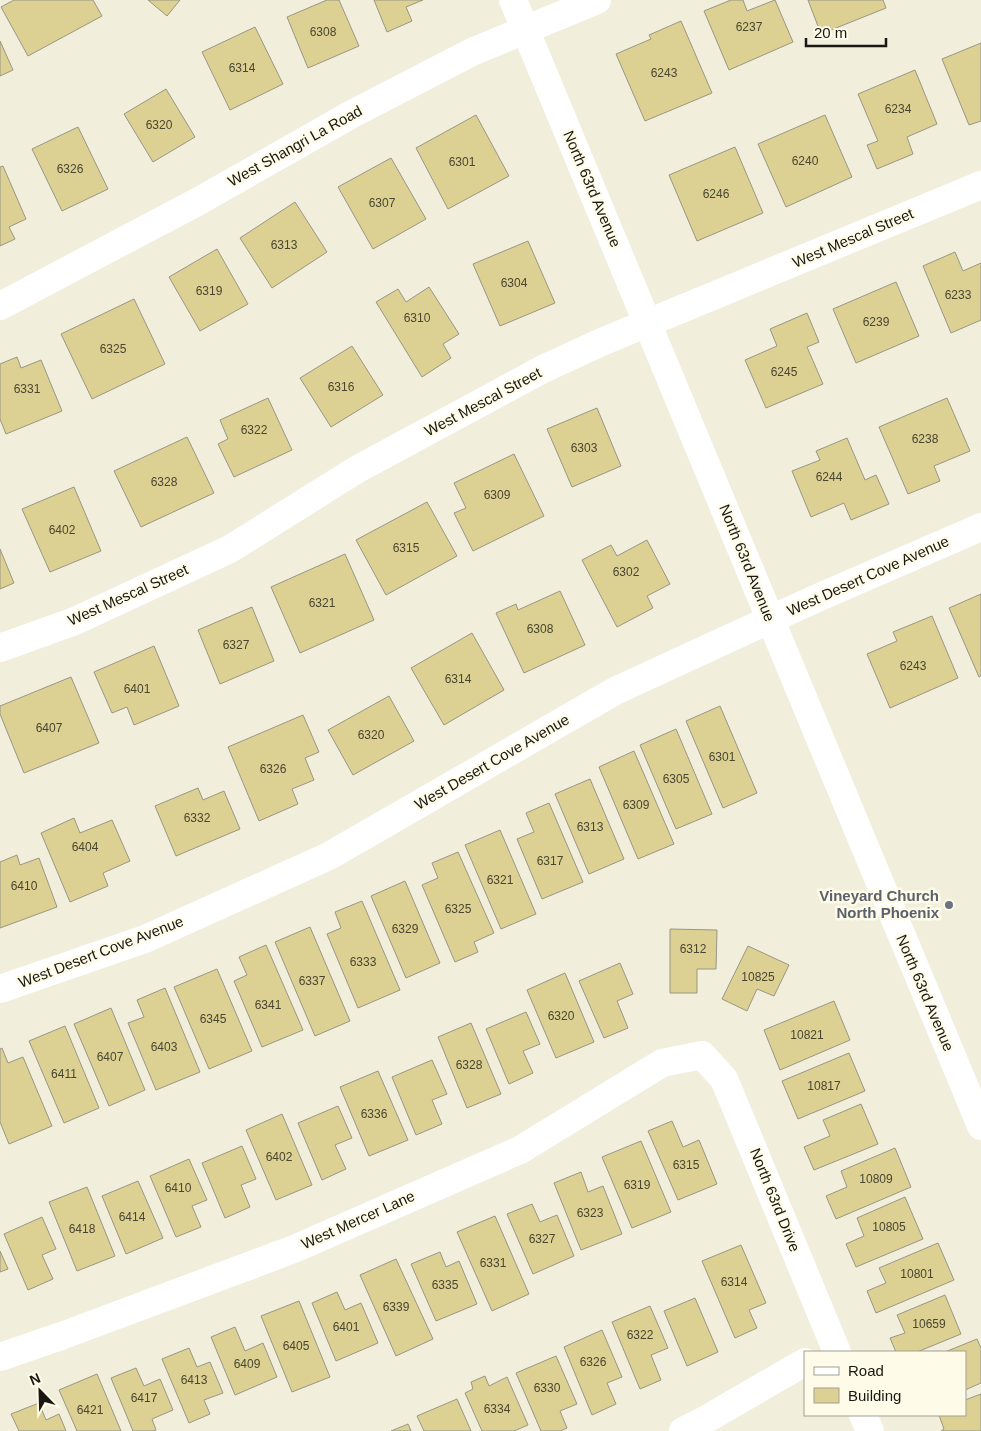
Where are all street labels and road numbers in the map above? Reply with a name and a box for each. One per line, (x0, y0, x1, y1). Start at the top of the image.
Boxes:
street label: West Shangri La Road (225, 102, 365, 190)
street label: North 63rd Avenue (560, 128, 625, 250)
street label: West Mescal Street (790, 204, 917, 271)
street label: West Mescal Street (421, 363, 545, 440)
street label: North 63rd Avenue (716, 502, 779, 624)
street label: West Desert Cove Avenue (784, 532, 951, 619)
street label: West Mescal Street (65, 560, 191, 629)
street label: West Desert Cove Avenue (412, 710, 572, 813)
street label: West Desert Cove Avenue (16, 912, 186, 991)
street label: North 63rd Avenue (893, 932, 958, 1054)
street label: North 63rd Drive (747, 1146, 804, 1254)
street label: West Mercer Lane (298, 1187, 417, 1252)

